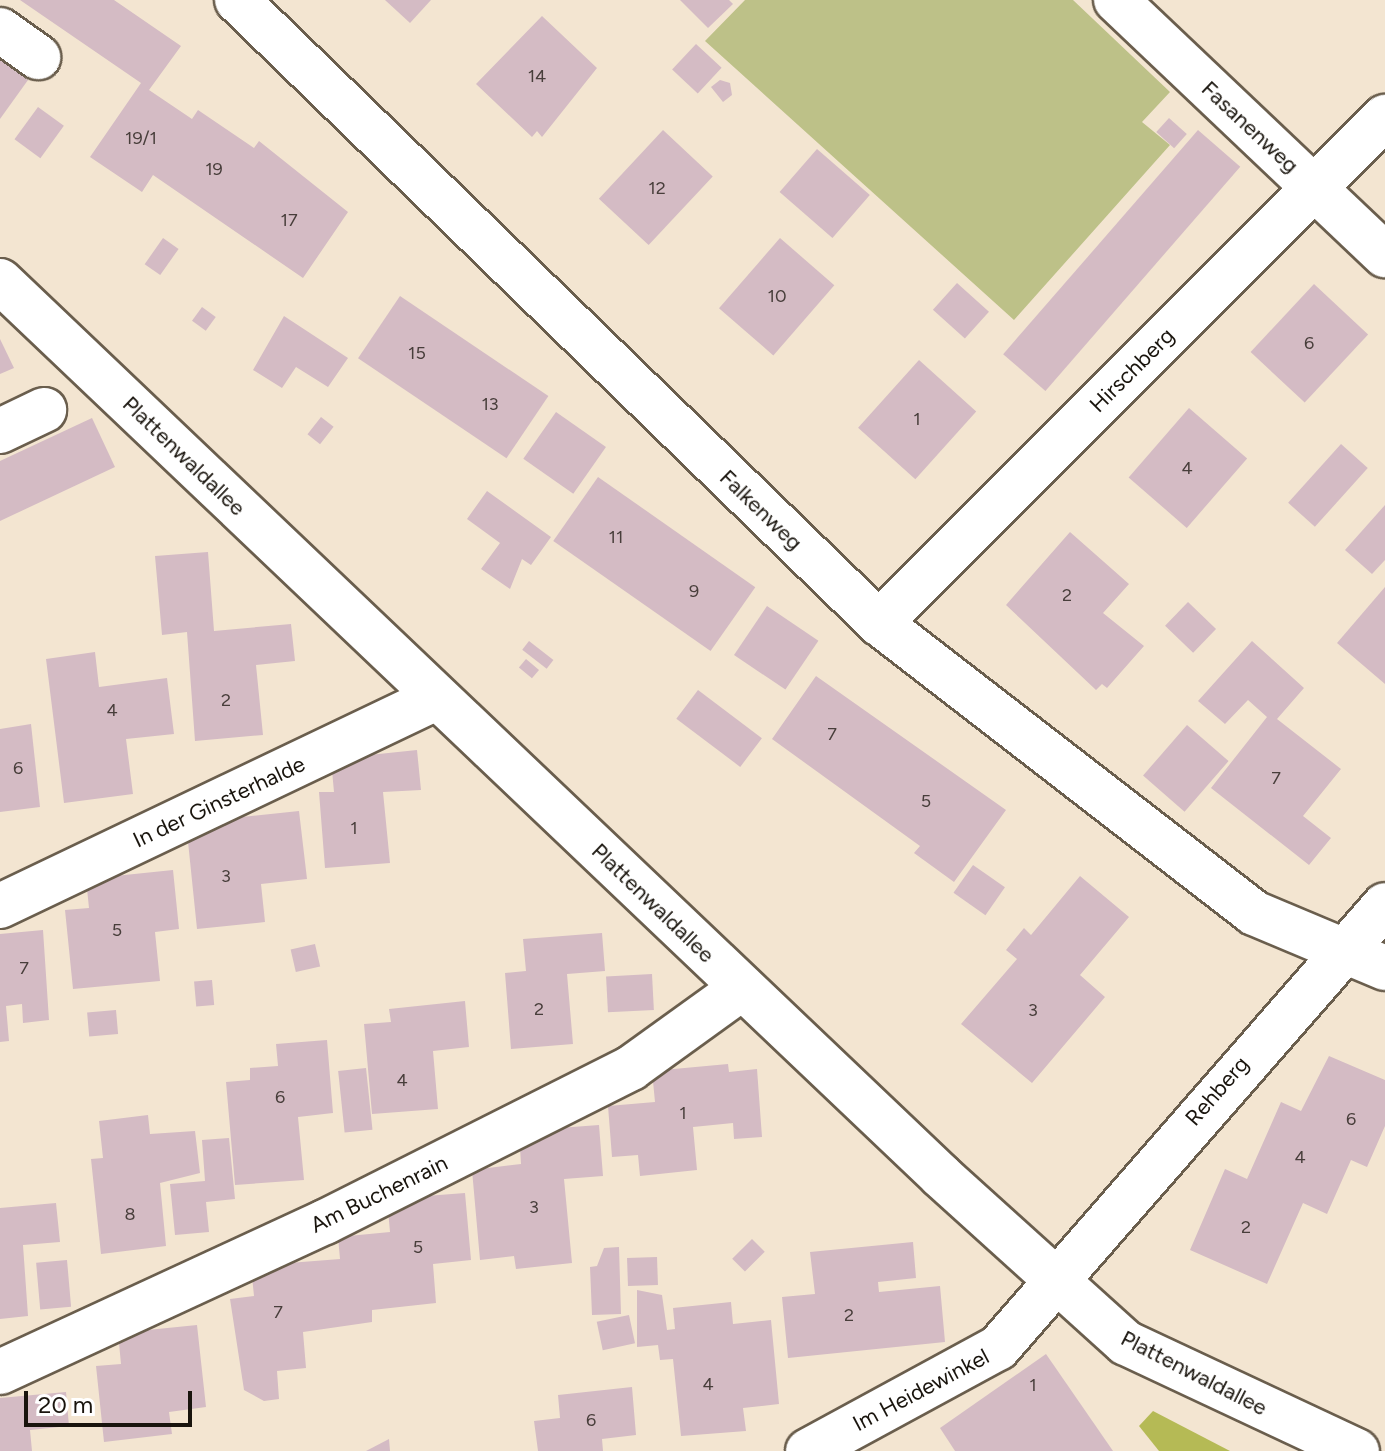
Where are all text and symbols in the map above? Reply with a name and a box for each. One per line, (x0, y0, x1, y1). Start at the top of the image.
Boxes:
house number: 14 (528, 65, 546, 87)
street label: Fasanenweg (1196, 75, 1304, 179)
house number: 19/1 (125, 127, 157, 149)
house number: 19 (205, 158, 223, 180)
house number: 12 (648, 177, 666, 199)
house number: 17 (280, 209, 298, 231)
house number: 10 (768, 285, 786, 307)
street label: Hirschberg (1084, 322, 1180, 418)
house number: 6 (1304, 332, 1314, 354)
house number: 15 (408, 342, 426, 364)
street label: Plattenwaldallee (117, 391, 251, 521)
house number: 13 (481, 393, 499, 415)
house number: 1 (913, 408, 921, 430)
house number: 4 (1181, 457, 1193, 479)
street label: Falkenweg (714, 464, 808, 556)
house number: 11 (609, 526, 623, 548)
house number: 9 (689, 580, 699, 602)
house number: 2 (1062, 584, 1072, 606)
house number: 2 (221, 689, 231, 711)
house number: 4 (106, 699, 118, 721)
house number: 7 (827, 723, 837, 745)
street label: In der Ginsterhalde (129, 751, 309, 853)
house number: 6 (13, 757, 23, 779)
house number: 7 (1271, 767, 1281, 789)
house number: 5 (921, 790, 931, 812)
house number: 1 (350, 817, 358, 839)
street label: Plattenwaldallee (586, 838, 720, 968)
house number: 3 (221, 865, 231, 887)
house number: 5 (112, 919, 122, 941)
house number: 7 (19, 957, 29, 979)
house number: 2 (534, 998, 544, 1020)
house number: 3 (1028, 999, 1038, 1021)
street label: Rehberg (1180, 1051, 1254, 1131)
house number: 4 (396, 1069, 408, 1091)
house number: 6 (275, 1086, 285, 1108)
house number: 1 (679, 1102, 687, 1124)
house number: 6 (1346, 1108, 1356, 1130)
house number: 4 (1294, 1146, 1306, 1168)
street label: Am Buchenrain (306, 1149, 452, 1239)
house number: 3 (529, 1196, 539, 1218)
house number: 8 (124, 1203, 136, 1225)
house number: 2 (1241, 1216, 1251, 1238)
house number: 5 (413, 1236, 423, 1258)
house number: 7 (273, 1301, 283, 1323)
house number: 2 (844, 1304, 854, 1326)
street label: Plattenwaldallee (1117, 1325, 1271, 1421)
street label: Im Heidewinkel (848, 1343, 994, 1437)
house number: 4 (702, 1373, 714, 1395)
house number: 1 (1029, 1374, 1037, 1396)
scale bar (28, 1375, 196, 1425)
text: 20 m (38, 1390, 93, 1419)
house number: 6 (586, 1409, 596, 1431)

